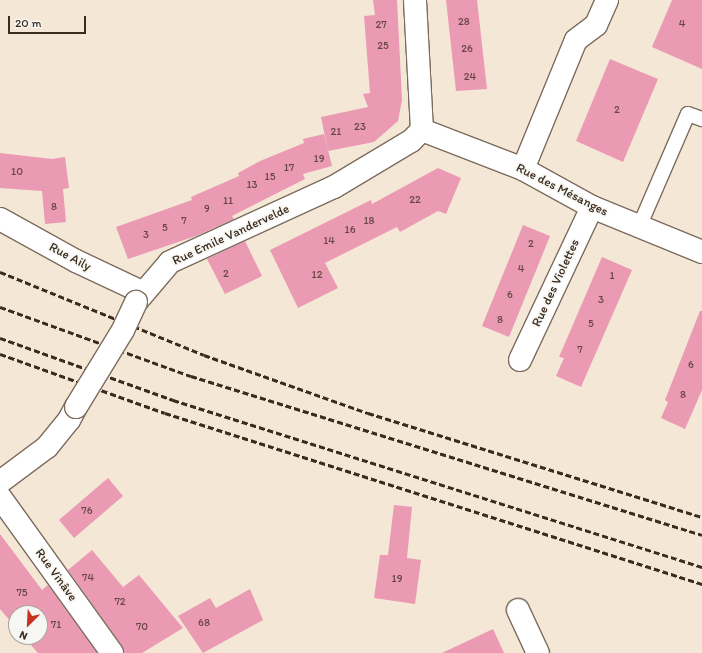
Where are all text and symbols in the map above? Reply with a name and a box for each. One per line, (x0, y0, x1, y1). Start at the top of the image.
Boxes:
scale bar (10, 8, 88, 34)
house number: 28 (458, 15, 470, 29)
text: 20 m (15, 16, 42, 30)
house number: 4 (679, 17, 685, 31)
house number: 27 (375, 18, 387, 32)
house number: 25 (377, 39, 389, 53)
house number: 26 (461, 42, 473, 56)
house number: 24 (464, 70, 476, 84)
house number: 2 (614, 103, 620, 117)
house number: 23 (354, 120, 366, 134)
house number: 21 (331, 125, 341, 139)
house number: 19 (314, 152, 324, 166)
street label: Rue des Mésanges (514, 160, 610, 220)
house number: 17 (284, 161, 294, 175)
house number: 10 (11, 165, 23, 179)
house number: 15 (265, 170, 275, 184)
house number: 13 (246, 178, 258, 192)
house number: 22 (409, 193, 421, 207)
house number: 11 (223, 194, 233, 208)
house number: 8 (51, 200, 57, 214)
street label: Rue Emile Vandervelde (170, 201, 292, 269)
house number: 9 (204, 202, 210, 216)
house number: 7 (181, 214, 187, 228)
house number: 18 (363, 214, 375, 228)
house number: 5 (162, 221, 168, 235)
house number: 16 (345, 223, 355, 237)
house number: 3 (143, 228, 149, 242)
house number: 14 (323, 234, 335, 248)
house number: 2 (528, 237, 534, 251)
street label: Rue des Violettes (529, 237, 583, 329)
street label: Rue Aily (46, 239, 94, 275)
house number: 4 (518, 262, 524, 276)
house number: 2 (223, 267, 229, 281)
house number: 12 (312, 268, 322, 282)
house number: 1 (609, 269, 615, 283)
house number: 6 (507, 288, 513, 302)
house number: 3 (598, 293, 604, 307)
house number: 8 (497, 313, 503, 327)
house number: 5 (588, 317, 594, 331)
house number: 7 (577, 343, 583, 357)
house number: 6 (688, 358, 694, 372)
house number: 8 (680, 388, 686, 402)
house number: 76 (81, 504, 93, 518)
street label: Rue Vinâve (32, 546, 80, 604)
house number: 74 (82, 571, 94, 585)
house number: 19 (392, 572, 402, 586)
house number: 75 (16, 586, 28, 600)
house number: 72 (114, 595, 126, 609)
north arrow (8, 605, 48, 645)
house number: 68 (198, 616, 210, 630)
house number: 71 (51, 618, 61, 632)
house number: 70 (136, 620, 148, 634)
text: N (17, 628, 29, 643)

